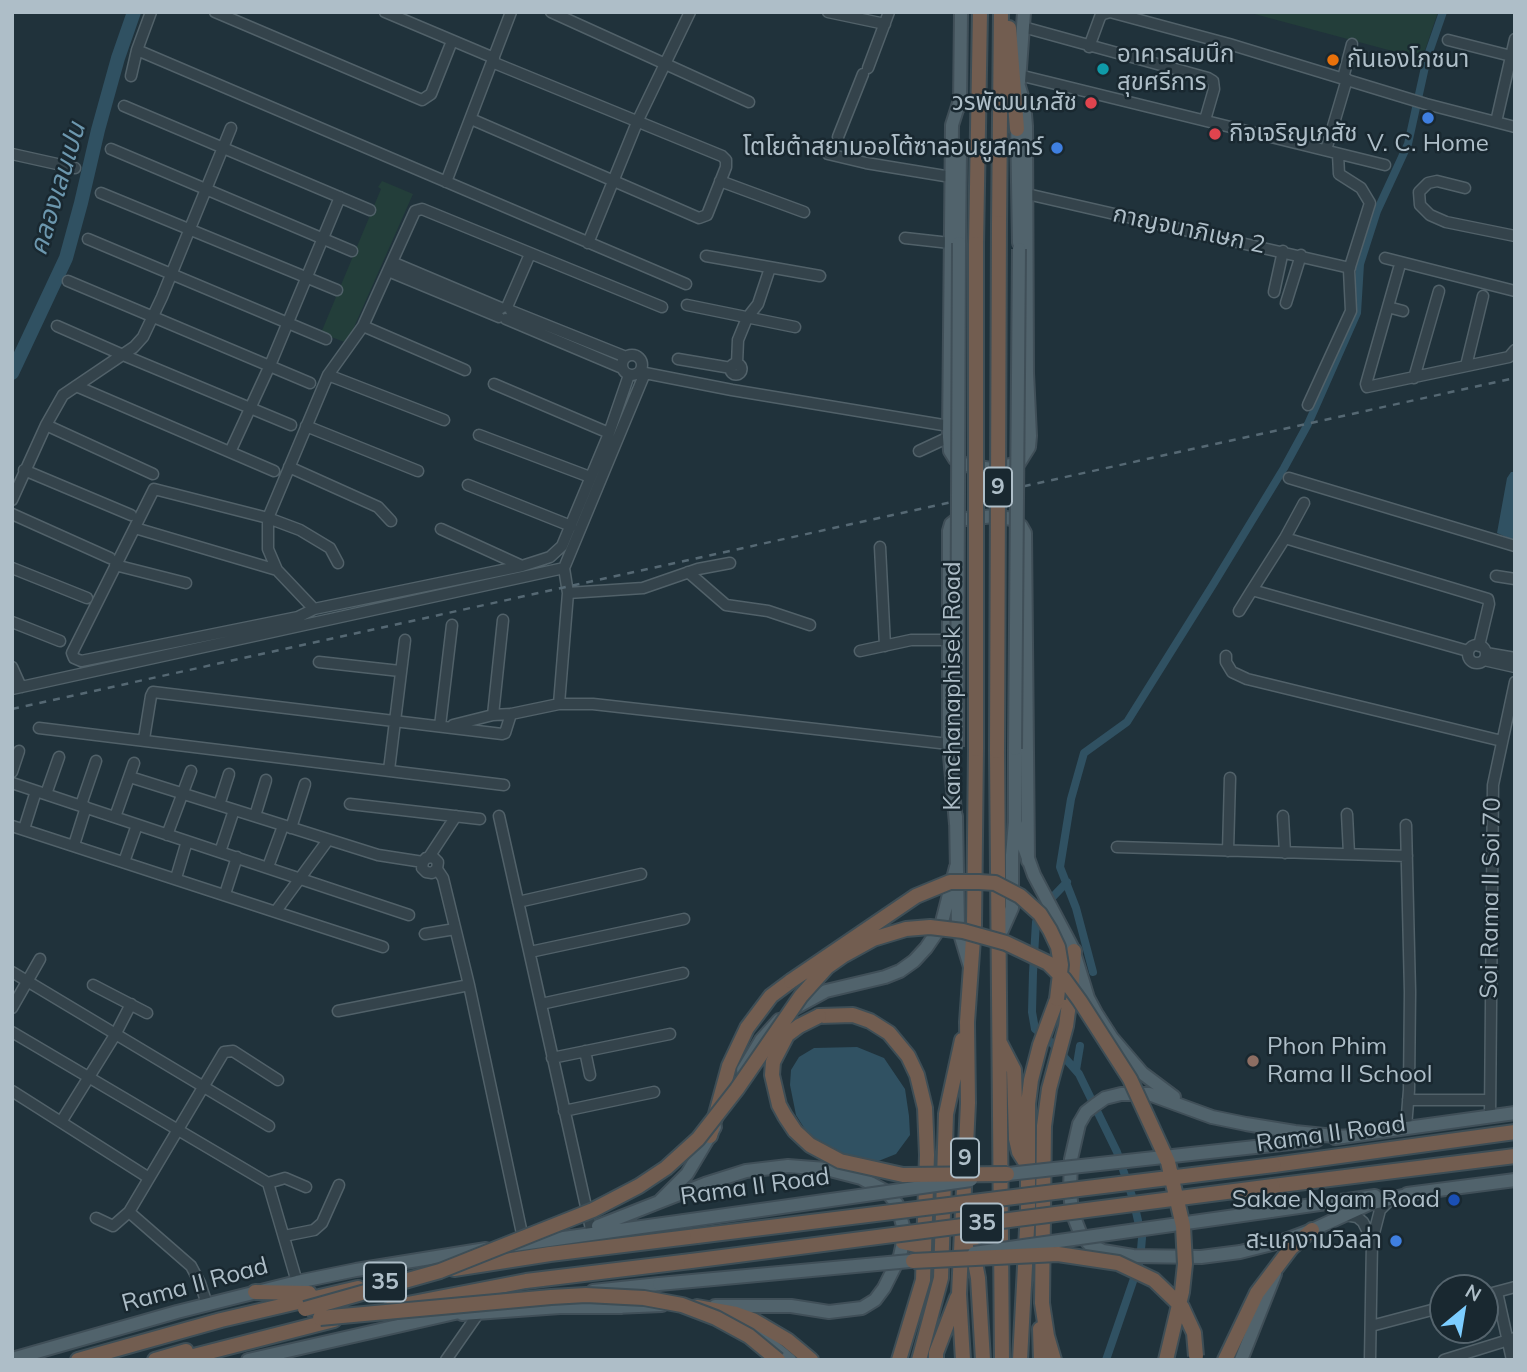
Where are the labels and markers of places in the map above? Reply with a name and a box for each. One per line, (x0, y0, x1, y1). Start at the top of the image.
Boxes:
place label: อาคารสมนึก สุขศรีการ (1117, 41, 1234, 97)
place label: กันเองโภชนา (1347, 46, 1469, 74)
marker: กันเองโภชนา (1325, 52, 1341, 68)
marker: อาคารสมนึก สุขศรีการ (1095, 61, 1111, 77)
place label: วรพัฒนเภสัช (952, 89, 1077, 117)
marker: วรพัฒนเภสัช (1083, 95, 1099, 111)
marker: V. C. Home (1420, 110, 1436, 126)
place label: กิจเจริญเภสัช (1229, 120, 1357, 148)
marker: กิจเจริญเภสัช (1207, 126, 1223, 142)
place label: V. C. Home (1367, 130, 1489, 158)
place label: โตโยต้าสยามออโต้ซาลอนยูสคาร์ (743, 134, 1043, 162)
marker: โตโยต้าสยามออโต้ซาลอนยูสคาร์ (1049, 140, 1065, 156)
place label: Phon Phim Rama II School (1267, 1033, 1432, 1089)
marker: Phon Phim Rama II School (1245, 1053, 1261, 1069)
place label: Sakae Ngam Road (1232, 1186, 1440, 1214)
marker: Sakae Ngam Road (1446, 1192, 1462, 1208)
place label: สะแกงามวิลล่า (1246, 1227, 1382, 1255)
marker: สะแกงามวิลล่า (1388, 1233, 1404, 1249)

